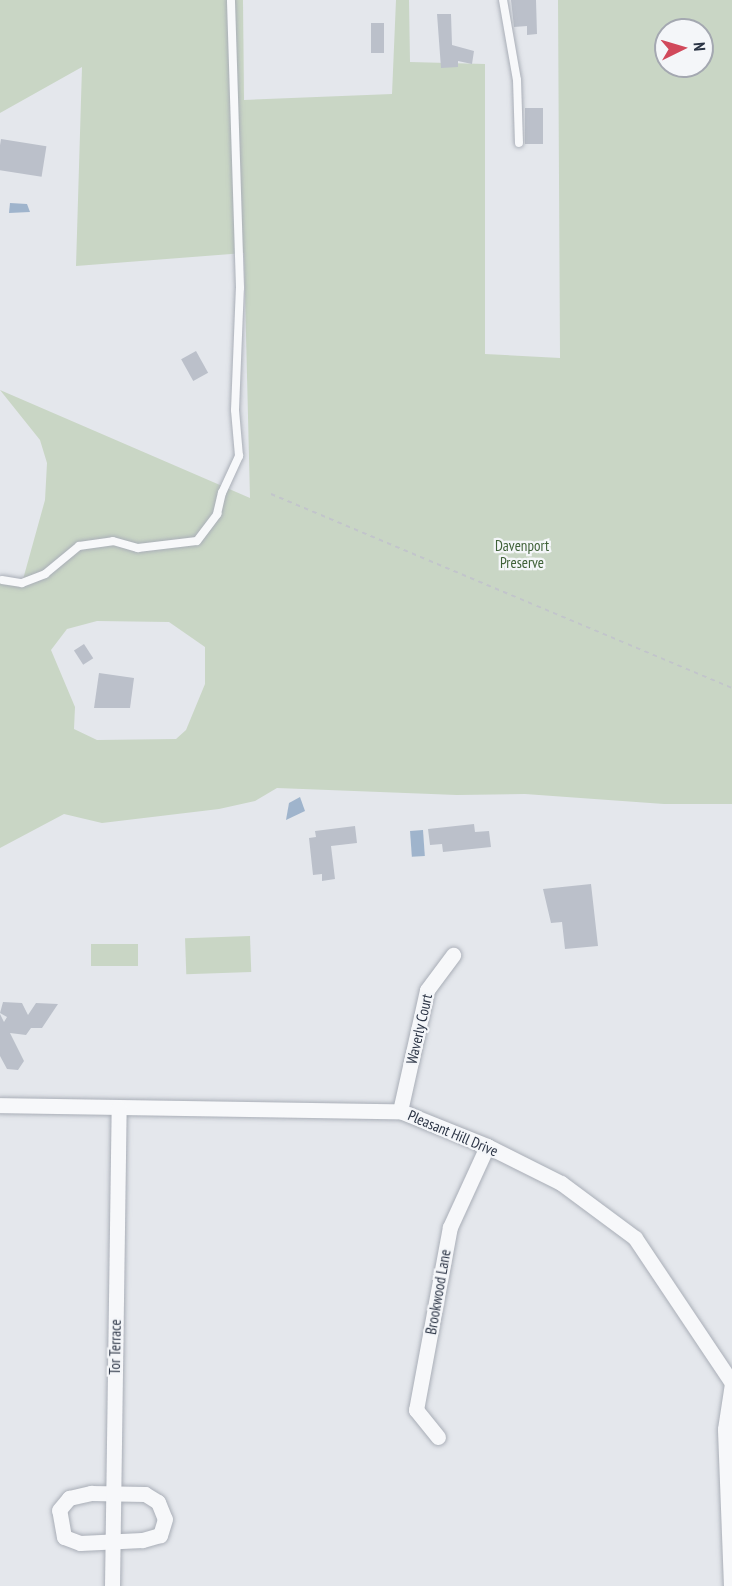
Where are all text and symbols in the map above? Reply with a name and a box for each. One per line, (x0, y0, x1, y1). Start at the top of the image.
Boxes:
north arrow (654, 18, 714, 78)
text: N (690, 41, 710, 52)
park label: Davenport Preserve (495, 536, 549, 571)
street label: Waverly Court (402, 992, 436, 1066)
street label: Pleasant Hill Drive (405, 1106, 501, 1160)
street label: Brookwood Lane (422, 1248, 454, 1336)
street label: Tor Terrace (106, 1319, 124, 1375)

